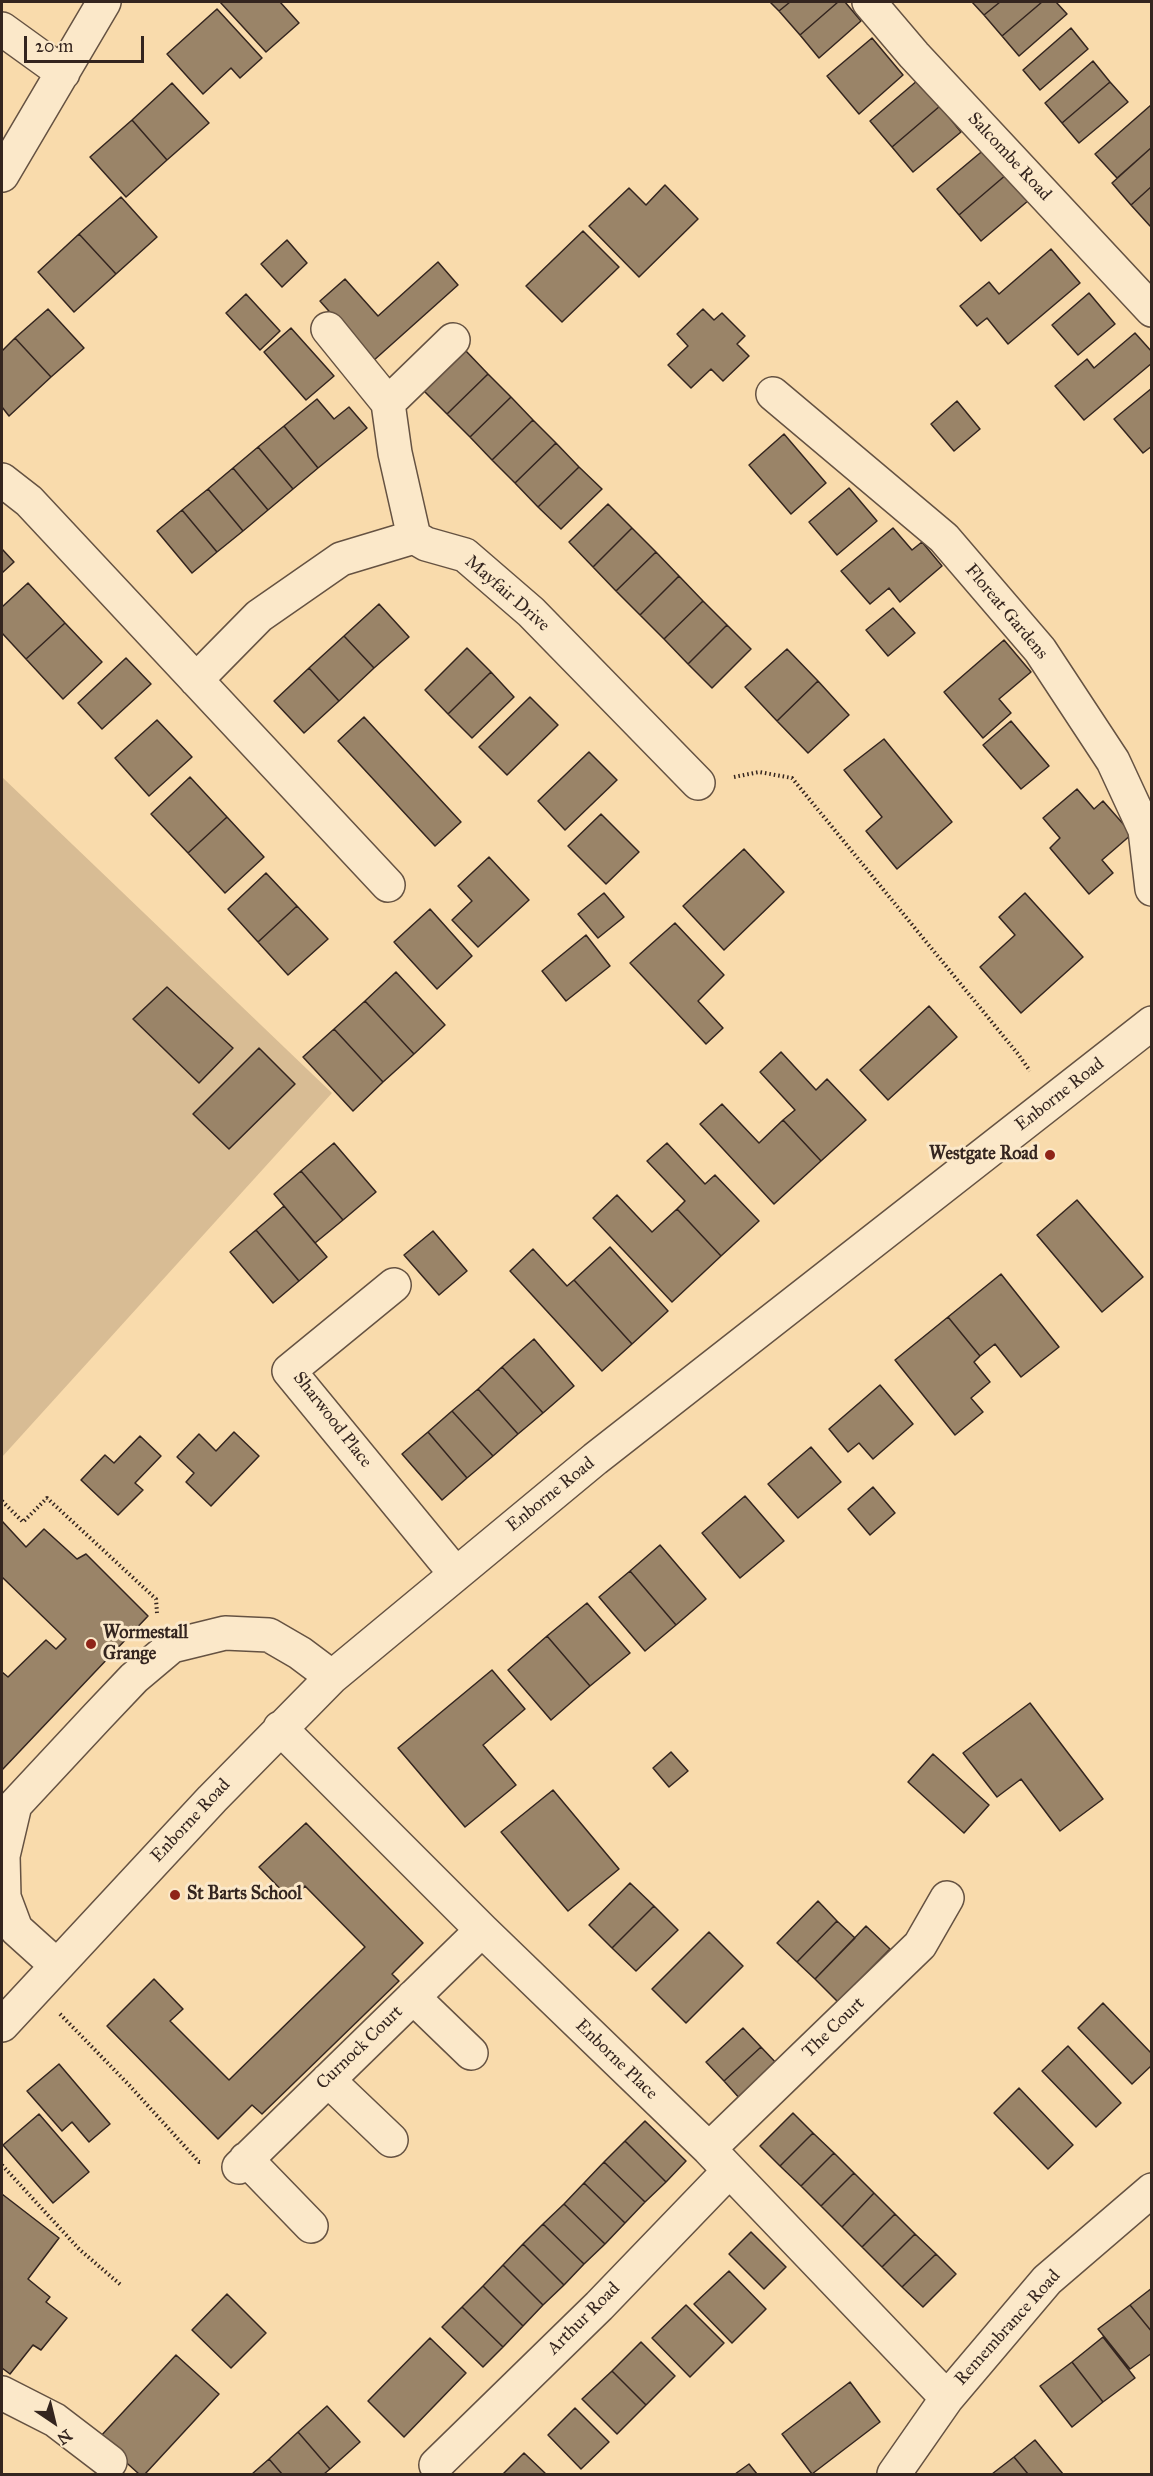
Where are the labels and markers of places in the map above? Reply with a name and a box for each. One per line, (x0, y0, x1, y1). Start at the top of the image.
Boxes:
place label: Westgate Road (929, 1144, 1038, 1166)
marker: Westgate Road (1043, 1148, 1057, 1162)
place label: Wormestall Grange (103, 1623, 188, 1666)
marker: Wormestall Grange (84, 1637, 98, 1651)
place label: St Barts School (187, 1884, 302, 1906)
marker: St Barts School (168, 1888, 182, 1902)

